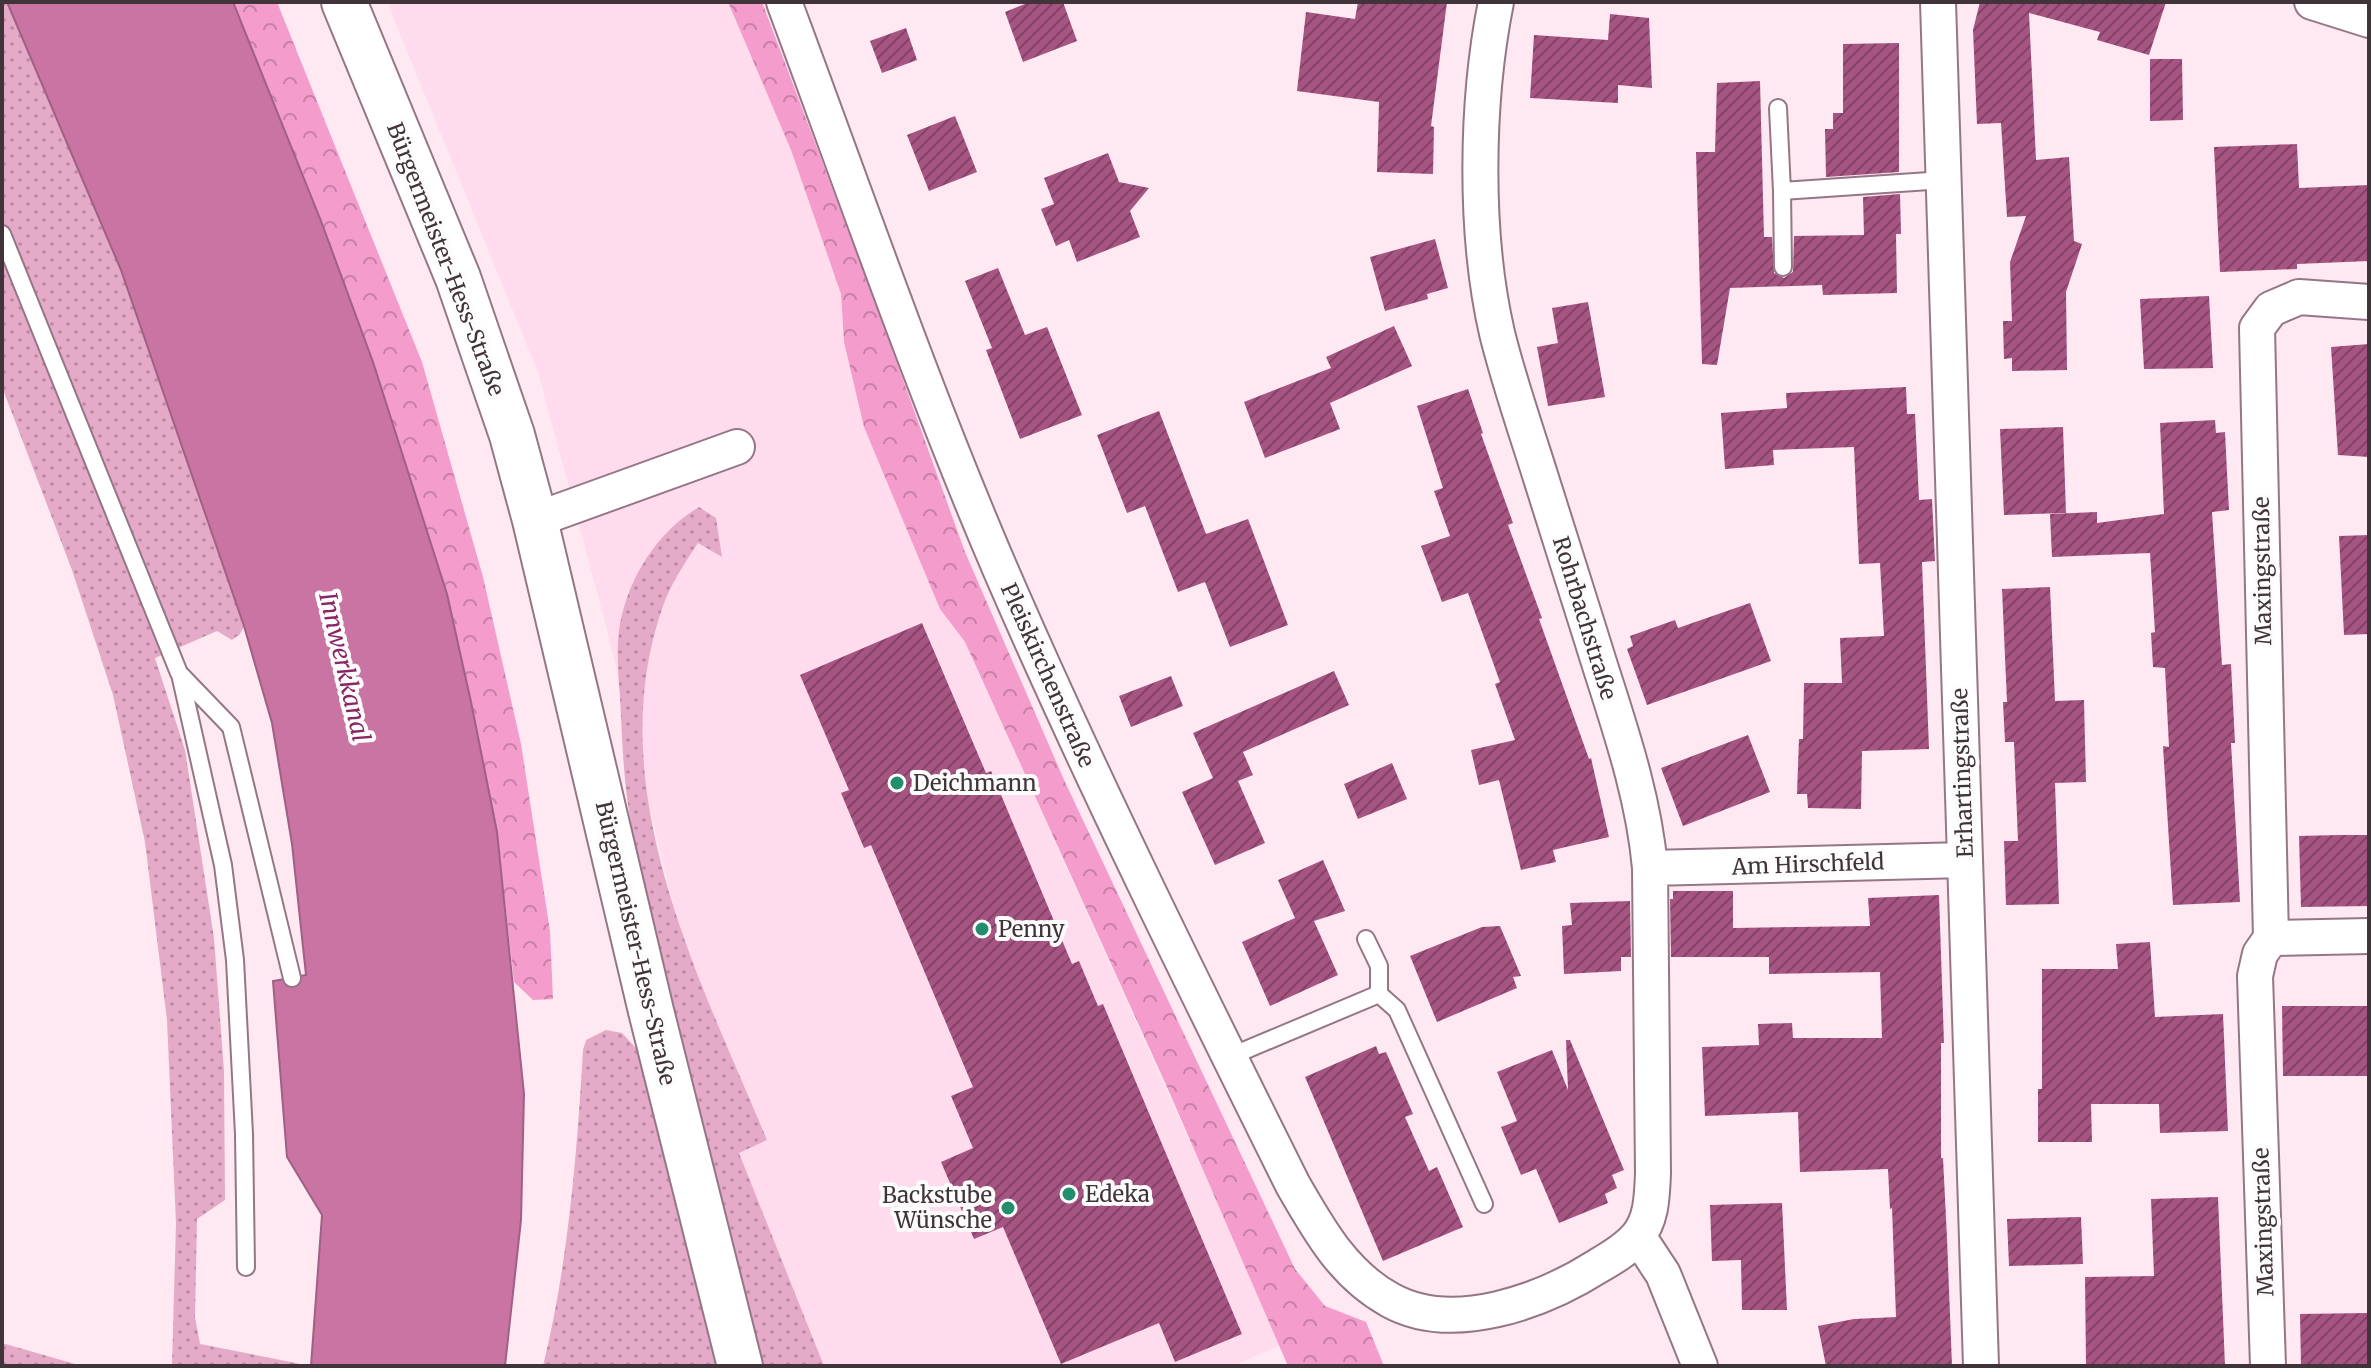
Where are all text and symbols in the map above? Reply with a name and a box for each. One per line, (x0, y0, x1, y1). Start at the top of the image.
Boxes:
street label: Bürgermeister-Hess-Straße (381, 118, 511, 400)
street label: Maxingstraße (2247, 496, 2277, 646)
street label: Rohrbachstraße (1547, 533, 1623, 703)
street label: Pleiskirchenstraße (995, 579, 1101, 771)
water label: Innwerkkanal (312, 589, 377, 745)
street label: Erhartingstraße (1945, 688, 1979, 858)
place label: Deichmann (913, 769, 1037, 797)
marker: Deichmann (888, 774, 906, 792)
street label: Bürgermeister-Hess-Straße (590, 798, 682, 1088)
street label: Am Hirschfeld (1730, 847, 1885, 881)
place label: Penny (998, 915, 1065, 943)
marker: Penny (973, 920, 991, 938)
street label: Maxingstraße (2246, 1147, 2280, 1297)
place label: Edeka (1085, 1180, 1150, 1208)
place label: Backstube Wünsche (882, 1181, 992, 1234)
marker: Edeka (1060, 1185, 1078, 1203)
marker: Backstube Wünsche (999, 1199, 1017, 1217)

